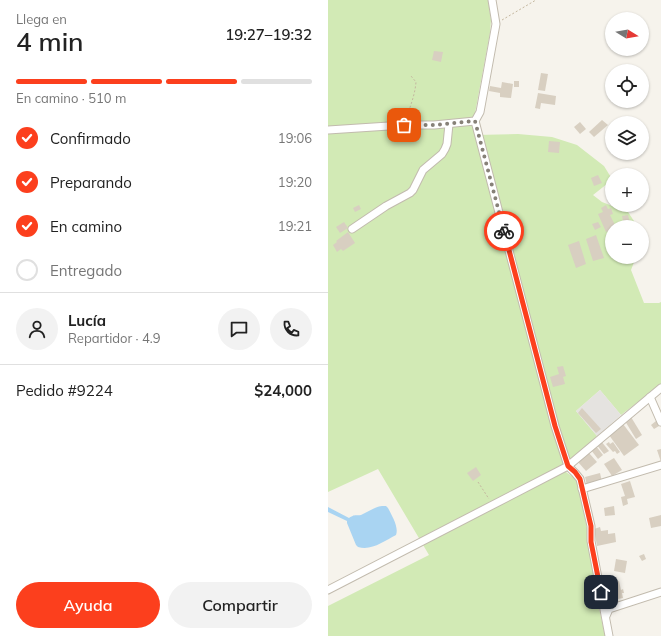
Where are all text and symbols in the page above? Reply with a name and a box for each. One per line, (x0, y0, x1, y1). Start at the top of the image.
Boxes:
text: Llega en (16, 11, 67, 27)
north arrow (605, 12, 649, 56)
map controls (605, 12, 649, 264)
text: 4 min (16, 25, 84, 58)
text: 19:27–19:32 (225, 25, 312, 44)
button: locate (605, 64, 649, 108)
text: En camino · 510 m (16, 90, 126, 106)
pin (387, 108, 421, 142)
icon: bag (393, 114, 415, 136)
button: layers (605, 116, 649, 160)
icon: check (16, 127, 38, 149)
text: Confirmado (50, 129, 131, 148)
text: 19:06 (278, 130, 312, 146)
button: + (605, 168, 649, 212)
icon: check (16, 171, 38, 193)
text: Preparando (50, 173, 132, 192)
text: 19:20 (278, 174, 312, 190)
courier (484, 211, 524, 251)
icon: check (16, 215, 38, 237)
text: En camino (50, 217, 122, 236)
text: 19:21 (278, 218, 312, 234)
icon: bike (493, 220, 515, 242)
button: − (605, 220, 649, 264)
text: Entregado (50, 261, 122, 280)
button: person (16, 308, 58, 350)
button: chat (218, 308, 260, 350)
button: phone (270, 308, 312, 350)
text: Lucía (68, 311, 106, 330)
text: Repartidor · 4.9 (68, 330, 161, 346)
text: Pedido #9224 (16, 381, 113, 400)
text: $24,000 (254, 381, 312, 400)
pin (584, 575, 618, 609)
icon: home (590, 581, 612, 603)
button: Ayuda (16, 582, 160, 628)
button: Compartir (168, 582, 312, 628)

